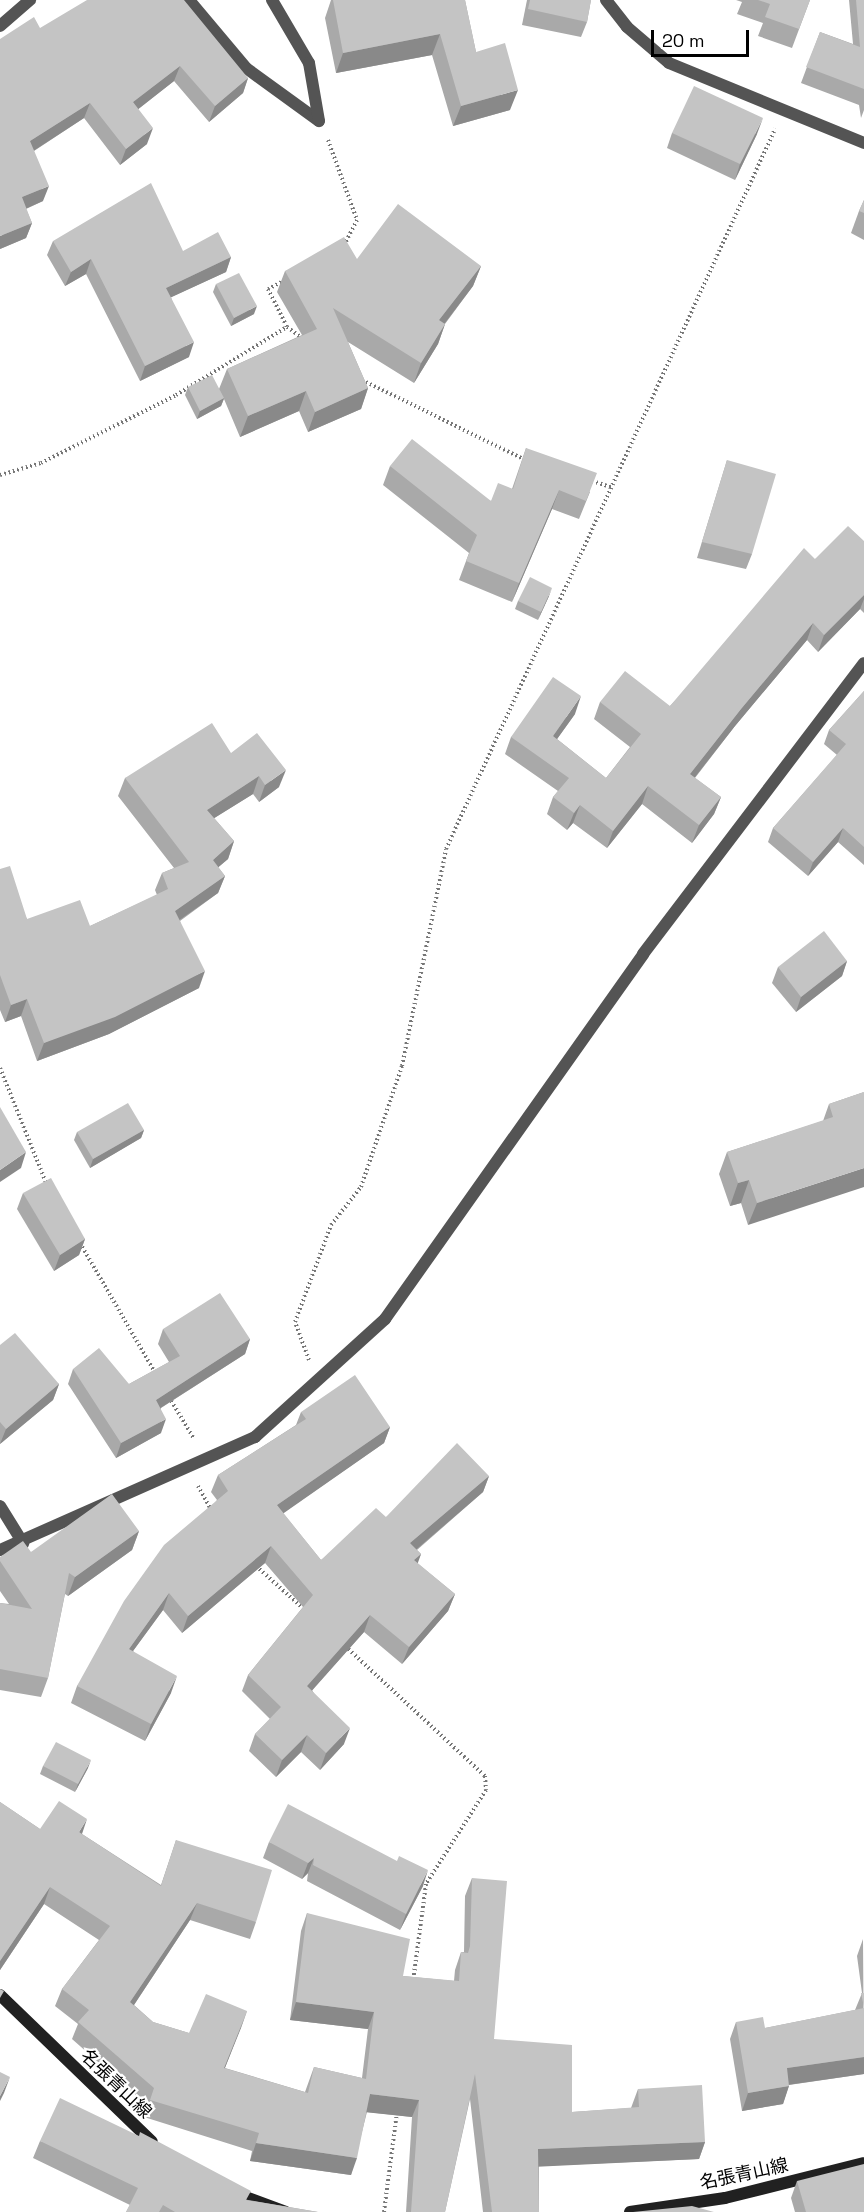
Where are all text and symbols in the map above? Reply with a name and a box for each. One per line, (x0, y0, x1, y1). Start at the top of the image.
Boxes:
scale bar (654, 18, 752, 56)
text: 20 m (662, 29, 705, 52)
street label: 名張青山線 (76, 2045, 156, 2123)
street label: 名張青山線 (698, 2154, 790, 2194)

